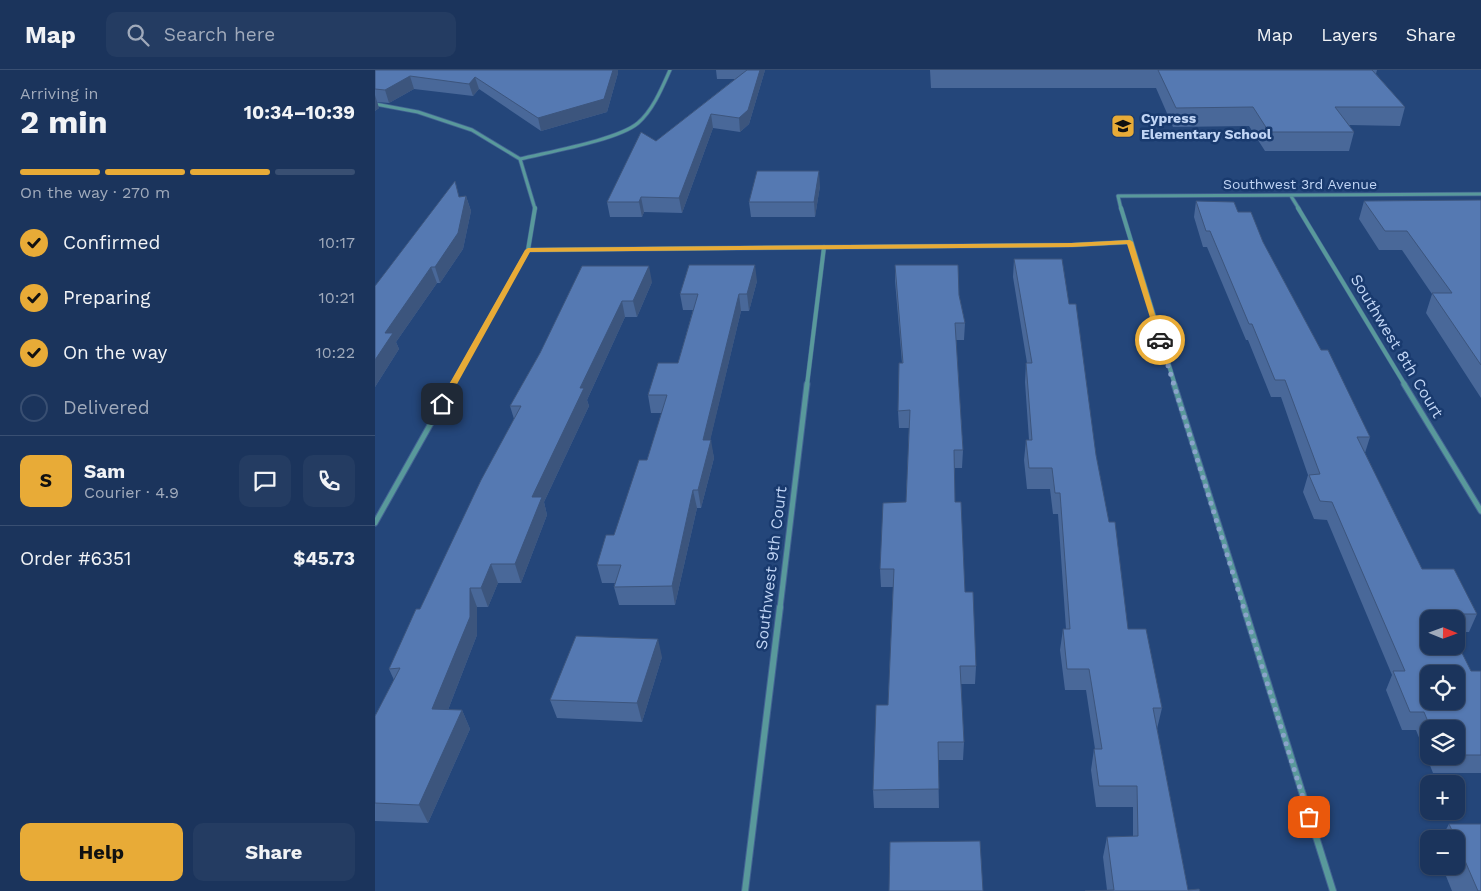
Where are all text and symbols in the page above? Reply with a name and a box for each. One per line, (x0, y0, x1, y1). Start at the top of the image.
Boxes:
search box (106, 12, 456, 57)
text: Map (25, 21, 76, 49)
icon: search (124, 21, 152, 49)
text: Search here (164, 23, 275, 46)
text: Map (1256, 24, 1293, 45)
text: Layers (1321, 24, 1378, 45)
text: Share (1406, 24, 1456, 45)
text: Arriving in (20, 84, 98, 103)
text: 10:34–10:39 (244, 101, 355, 124)
text: 2 min (20, 103, 108, 141)
place label: Cypress Elementary School (1141, 110, 1272, 142)
school or university icon: Cypress Elementary School (1110, 113, 1136, 139)
street label: Southwest 3rd Avenue (1223, 176, 1377, 192)
text: On the way · 270 m (20, 183, 170, 202)
icon: check (20, 229, 48, 257)
text: Confirmed (63, 231, 160, 254)
text: 10:17 (319, 233, 355, 252)
street label: Southwest 8th Court (1347, 271, 1448, 422)
icon: check (20, 284, 48, 312)
text: Preparing (63, 286, 150, 309)
text: 10:21 (319, 288, 355, 307)
courier (1135, 315, 1185, 365)
icon: car (1146, 326, 1174, 354)
icon: check (20, 339, 48, 367)
text: On the way (63, 341, 167, 364)
text: 10:22 (315, 343, 355, 362)
pin (421, 383, 463, 425)
icon: home (428, 390, 456, 418)
text: Delivered (63, 396, 150, 419)
button: chat (239, 455, 291, 507)
button: phone (303, 455, 355, 507)
text: Sam (84, 460, 125, 483)
text: S (40, 469, 52, 492)
text: Courier · 4.9 (84, 483, 179, 502)
street label: Southwest 9th Court (752, 485, 790, 651)
text: Order #6351 (20, 547, 131, 570)
text: $45.73 (293, 547, 355, 570)
north arrow (1420, 610, 1465, 655)
map controls (1420, 610, 1465, 875)
button: locate (1420, 665, 1465, 710)
button: layers (1420, 720, 1465, 765)
button: + (1420, 775, 1465, 820)
pin (1288, 796, 1330, 838)
icon: bag (1295, 803, 1323, 831)
button: Help (20, 823, 183, 881)
button: Share (193, 823, 355, 881)
button: − (1420, 830, 1465, 875)

